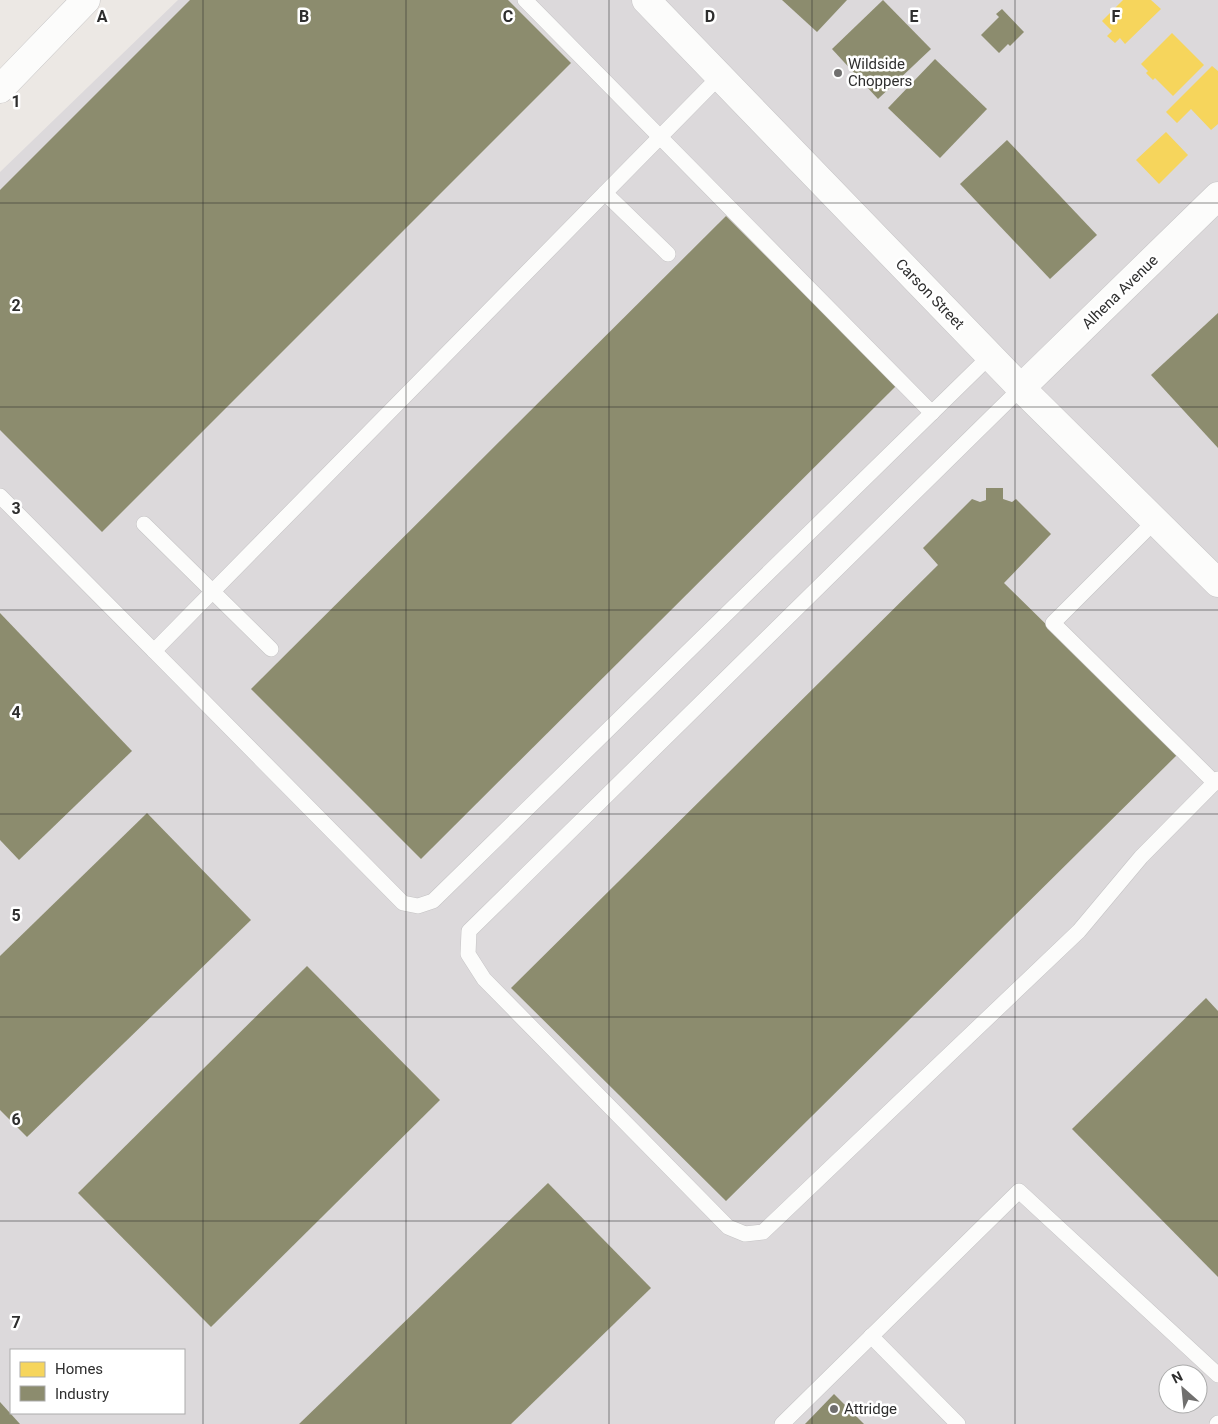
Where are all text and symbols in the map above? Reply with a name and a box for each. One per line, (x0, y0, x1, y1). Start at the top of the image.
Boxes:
text: A (97, 7, 108, 26)
text: B (299, 7, 309, 26)
text: C (503, 7, 513, 26)
text: D (705, 7, 715, 26)
text: E (910, 7, 919, 26)
text: F (1112, 7, 1121, 26)
place label: Wildside Choppers (848, 55, 912, 90)
marker: Wildside Choppers (832, 67, 844, 79)
text: 1 (11, 92, 21, 111)
street label: Alhena Avenue (1078, 251, 1162, 333)
street label: Carson Street (892, 255, 968, 333)
text: 2 (11, 296, 21, 315)
text: 3 (11, 499, 21, 518)
text: 4 (11, 703, 21, 722)
text: 5 (11, 906, 21, 925)
text: 6 (11, 1110, 21, 1129)
text: 7 (11, 1313, 21, 1332)
legend (10, 1349, 185, 1414)
text: Homes (55, 1360, 103, 1378)
north arrow (1158, 1364, 1208, 1414)
text: N (1169, 1368, 1185, 1387)
text: Industry (55, 1385, 109, 1403)
place label: Attridge (844, 1400, 897, 1418)
marker: Attridge (828, 1403, 840, 1415)

